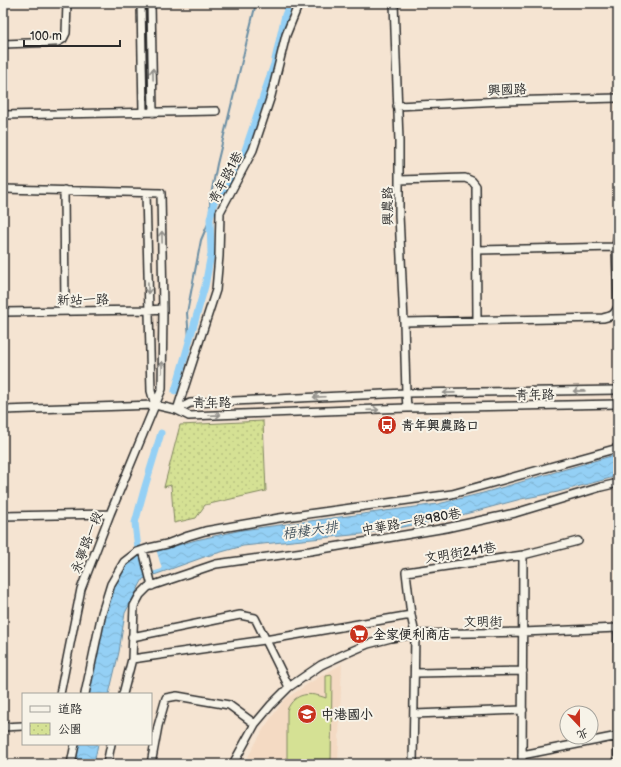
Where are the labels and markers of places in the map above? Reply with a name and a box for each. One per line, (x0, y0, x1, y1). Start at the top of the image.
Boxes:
bus stop icon: 青年興農路口 (376, 414, 398, 436)
place label: 青年興農路口 (401, 418, 479, 434)
supermarket icon: 全家便利商店 (348, 623, 370, 645)
place label: 全家便利商店 (373, 627, 451, 643)
school or university icon: 中港國小 (296, 703, 318, 725)
place label: 中港國小 (321, 707, 373, 723)

